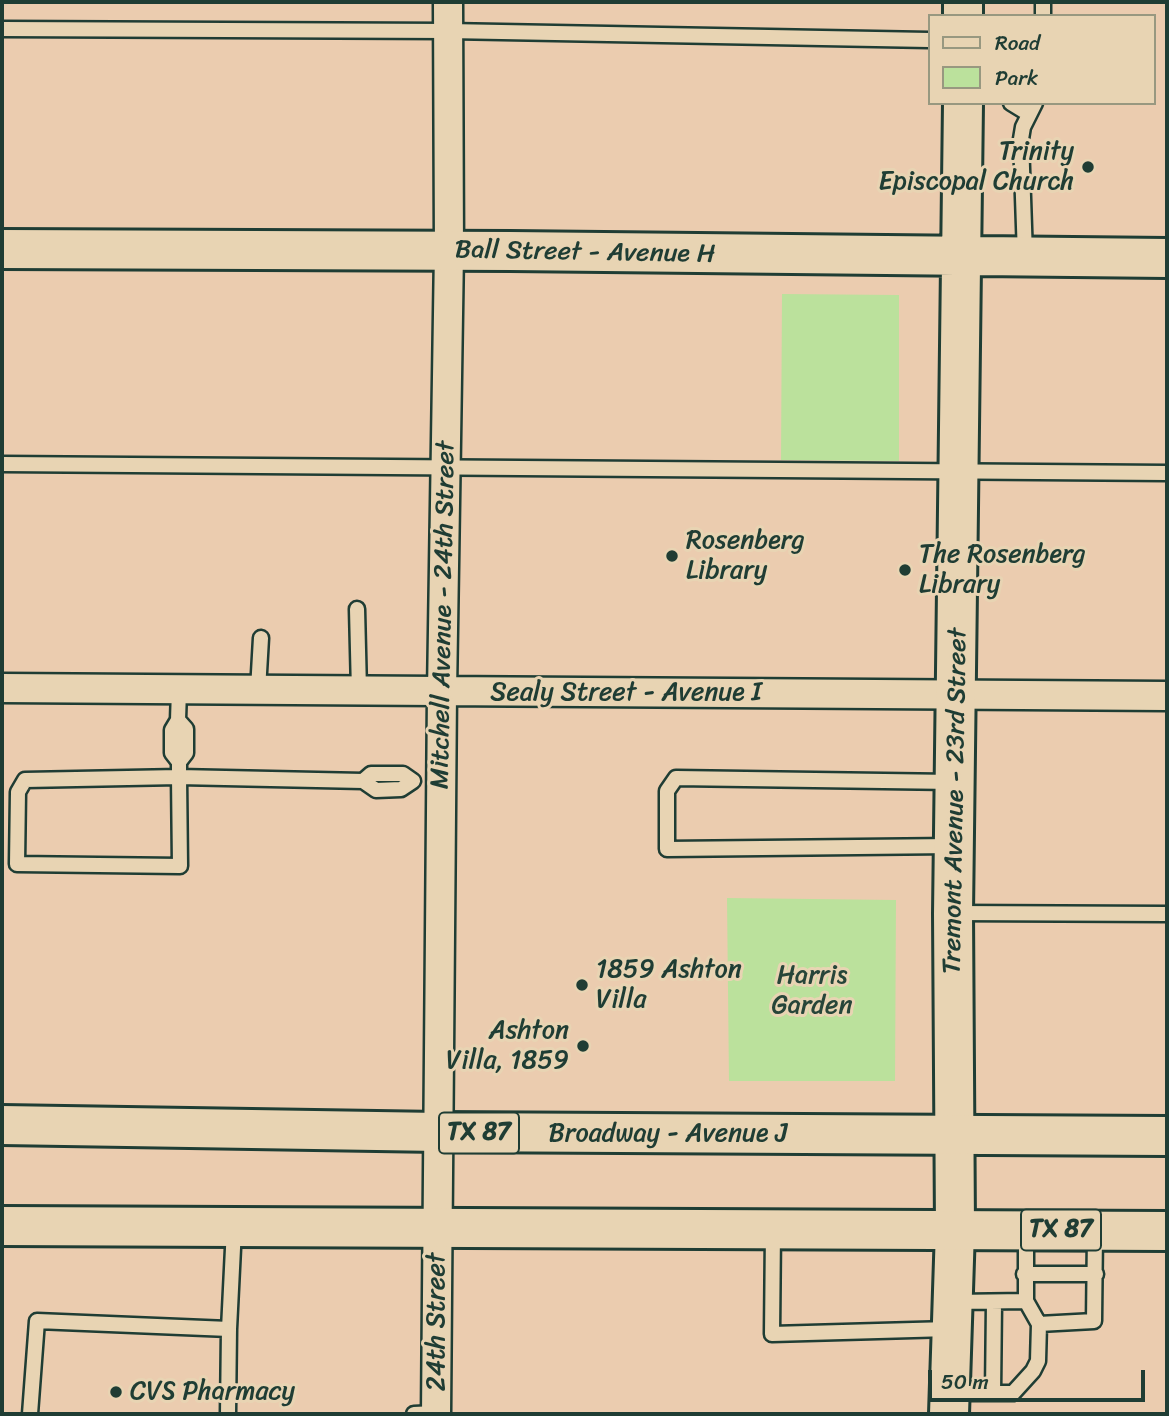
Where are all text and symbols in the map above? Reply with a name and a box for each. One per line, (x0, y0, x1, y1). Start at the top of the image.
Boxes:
legend (928, 14, 1155, 105)
text: Road (995, 24, 1040, 62)
text: Park (995, 59, 1038, 97)
place label: Trinity Episcopal Church (879, 136, 1074, 198)
marker: Trinity Episcopal Church (1080, 159, 1096, 175)
street label: Ball Street - Avenue H (455, 235, 715, 271)
street label: Mitchell Avenue - 24th Street (425, 441, 463, 789)
place label: Rosenberg Library (686, 525, 805, 586)
place label: The Rosenberg Library (919, 539, 1086, 600)
marker: Rosenberg Library (664, 548, 680, 564)
marker: The Rosenberg Library (897, 562, 913, 578)
street label: Tremont Avenue - 23rd Street (937, 628, 975, 974)
street label: Sealy Street - Avenue I (490, 677, 762, 709)
place label: 1859 Ashton Villa (596, 954, 742, 1016)
park label: Harris Garden (771, 960, 853, 1021)
marker: 1859 Ashton Villa (574, 977, 590, 993)
place label: Ashton Villa, 1859 (446, 1015, 569, 1076)
marker: Ashton Villa, 1859 (575, 1038, 591, 1054)
road number: TX 87 (439, 1112, 519, 1154)
street label: Broadway - Avenue J (548, 1118, 788, 1150)
road number: TX 87 (1021, 1210, 1101, 1250)
street label: 24th Street (421, 1253, 453, 1391)
scale bar (931, 1356, 1148, 1400)
text: 50 m (941, 1363, 989, 1401)
place label: CVS Pharmacy (130, 1376, 295, 1408)
marker: CVS Pharmacy (108, 1384, 124, 1400)

